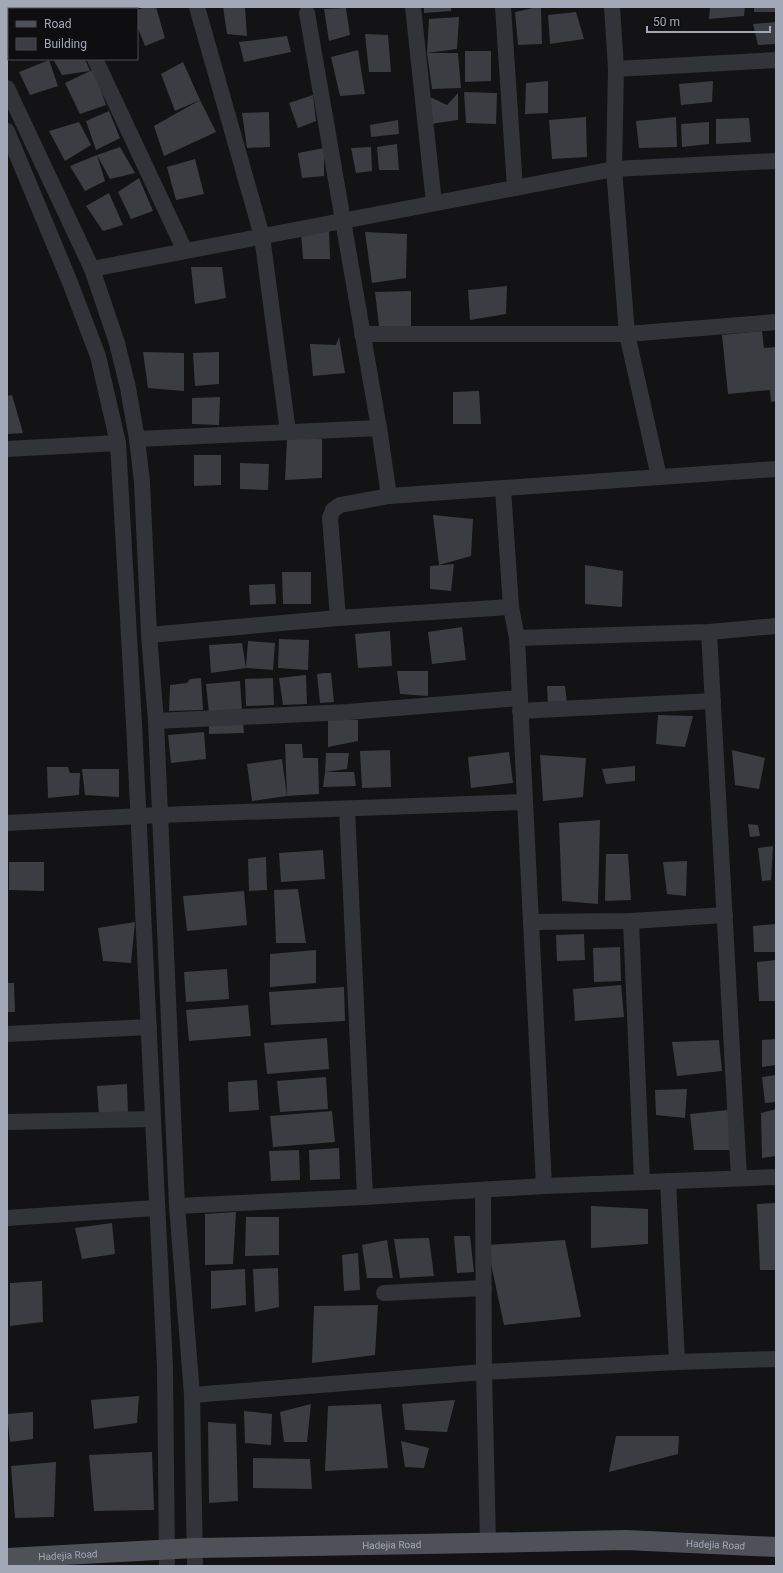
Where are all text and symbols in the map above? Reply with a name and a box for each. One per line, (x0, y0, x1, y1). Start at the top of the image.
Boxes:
legend (8, 8, 138, 60)
scale bar (647, 8, 770, 34)
text: 50 m (653, 15, 680, 29)
text: Road (44, 17, 72, 31)
text: Building (44, 37, 87, 51)
street label: Hadejia Road (686, 1538, 745, 1552)
street label: Hadejia Road (362, 1539, 421, 1551)
street label: Hadejia Road (38, 1548, 98, 1562)

